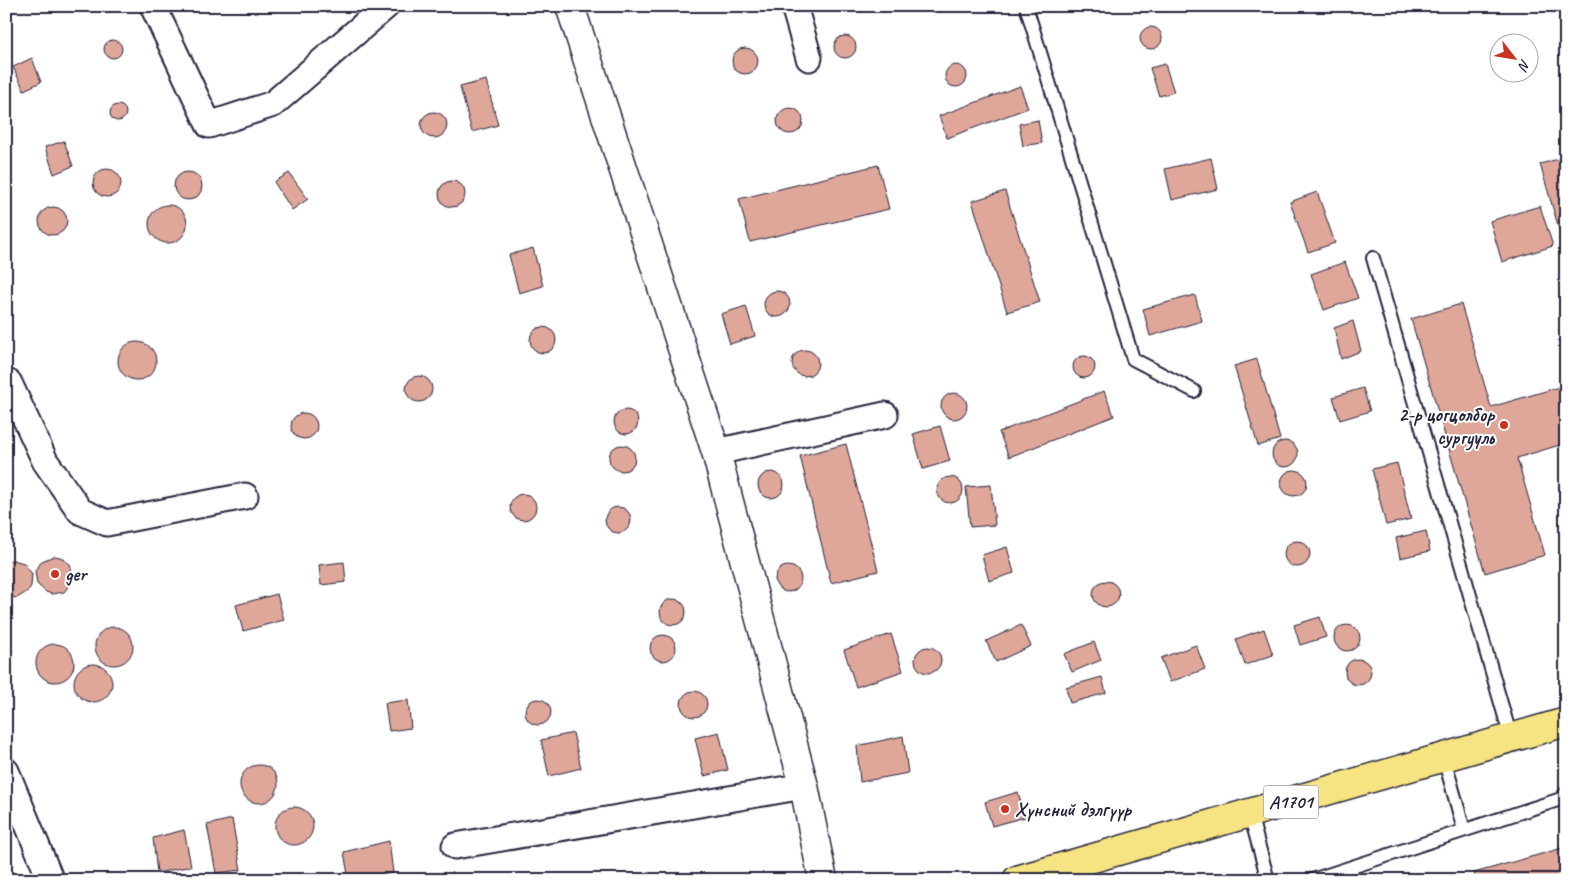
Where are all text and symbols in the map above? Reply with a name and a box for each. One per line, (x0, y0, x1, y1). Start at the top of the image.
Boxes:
north arrow (1490, 32, 1540, 82)
text: N (1514, 56, 1534, 75)
place label: 2-р цогцолбор сургууль (1398, 402, 1496, 451)
marker: 2-р цогцолбор сургууль (1498, 419, 1510, 431)
place label: ger (65, 562, 89, 587)
marker: ger (49, 568, 61, 580)
road number: A1701 (1264, 786, 1318, 819)
place label: Хүнсний дэлгүүр (1015, 797, 1132, 822)
marker: Хүнсний дэлгүүр (999, 803, 1011, 815)

